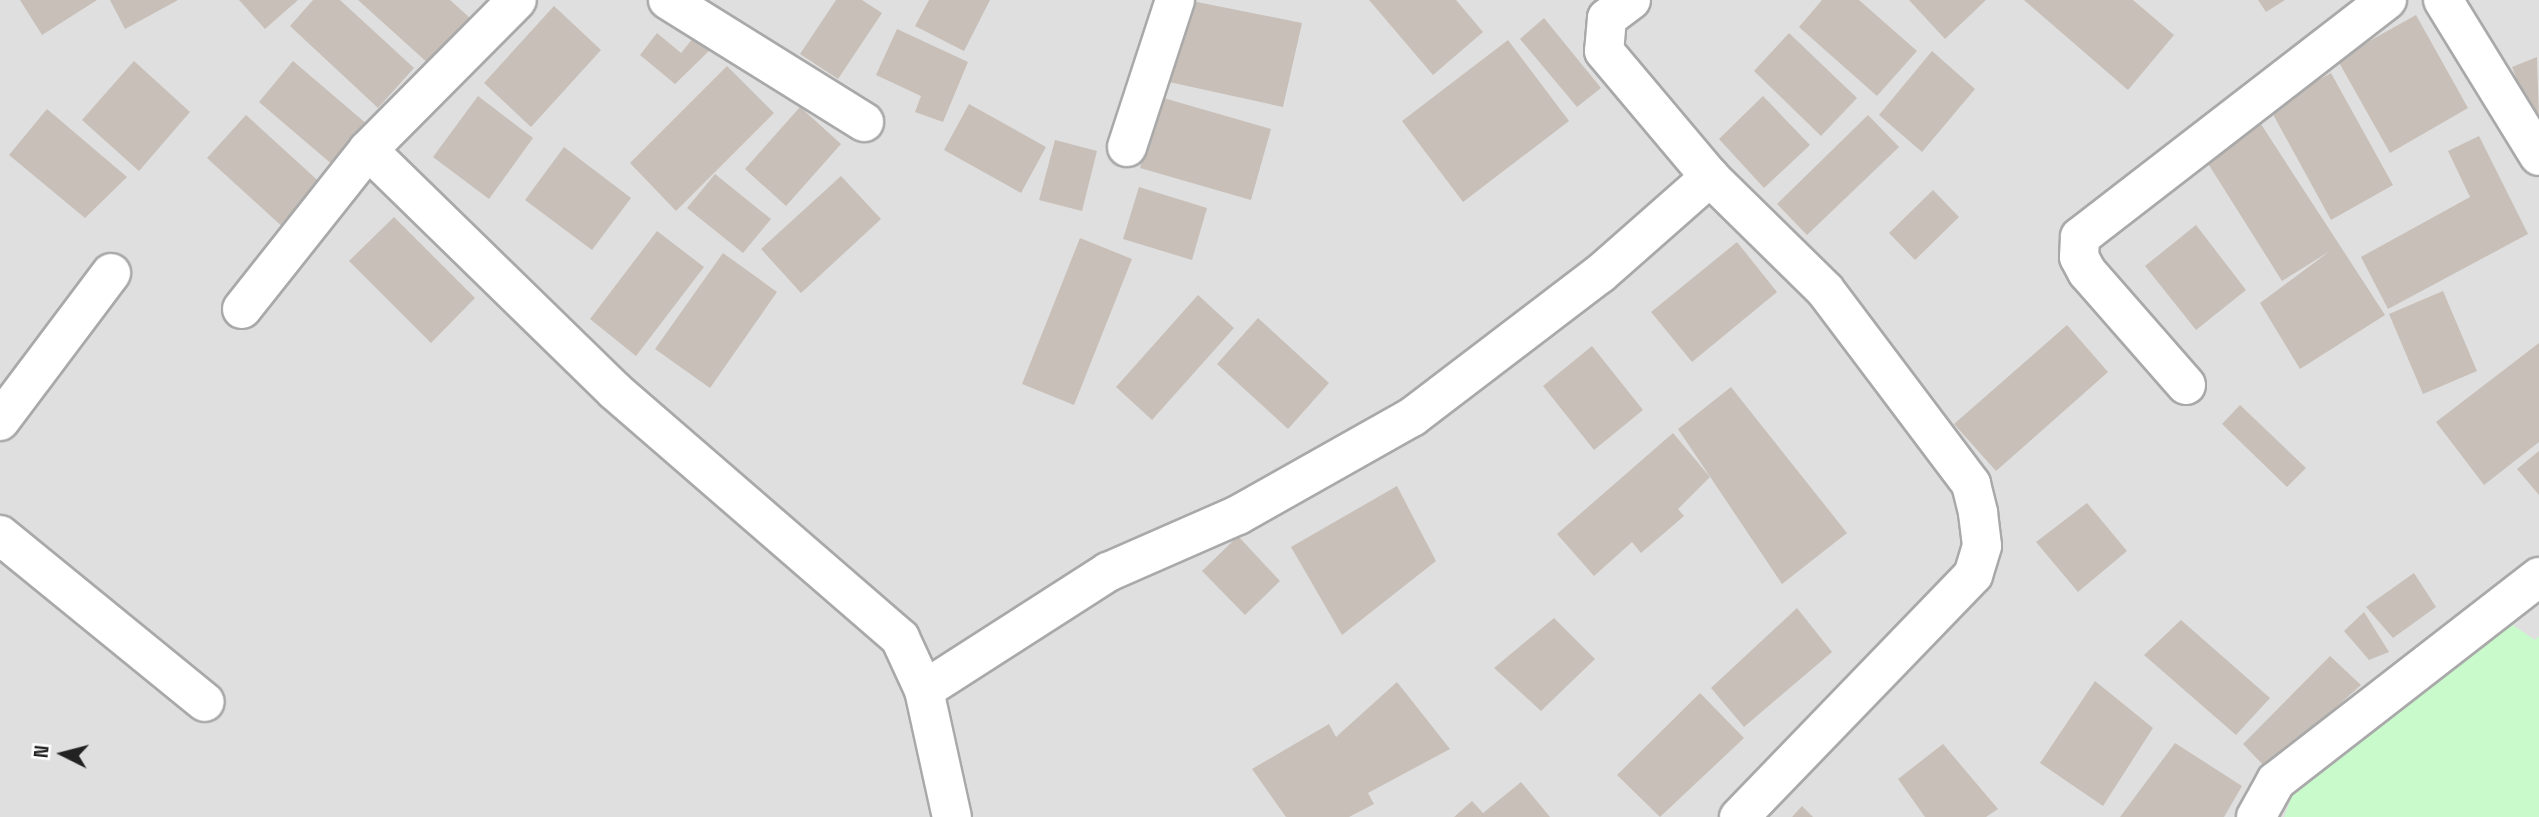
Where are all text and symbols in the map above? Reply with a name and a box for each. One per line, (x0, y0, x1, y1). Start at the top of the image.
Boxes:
north arrow (28, 719, 98, 789)
text: N (29, 744, 55, 759)

